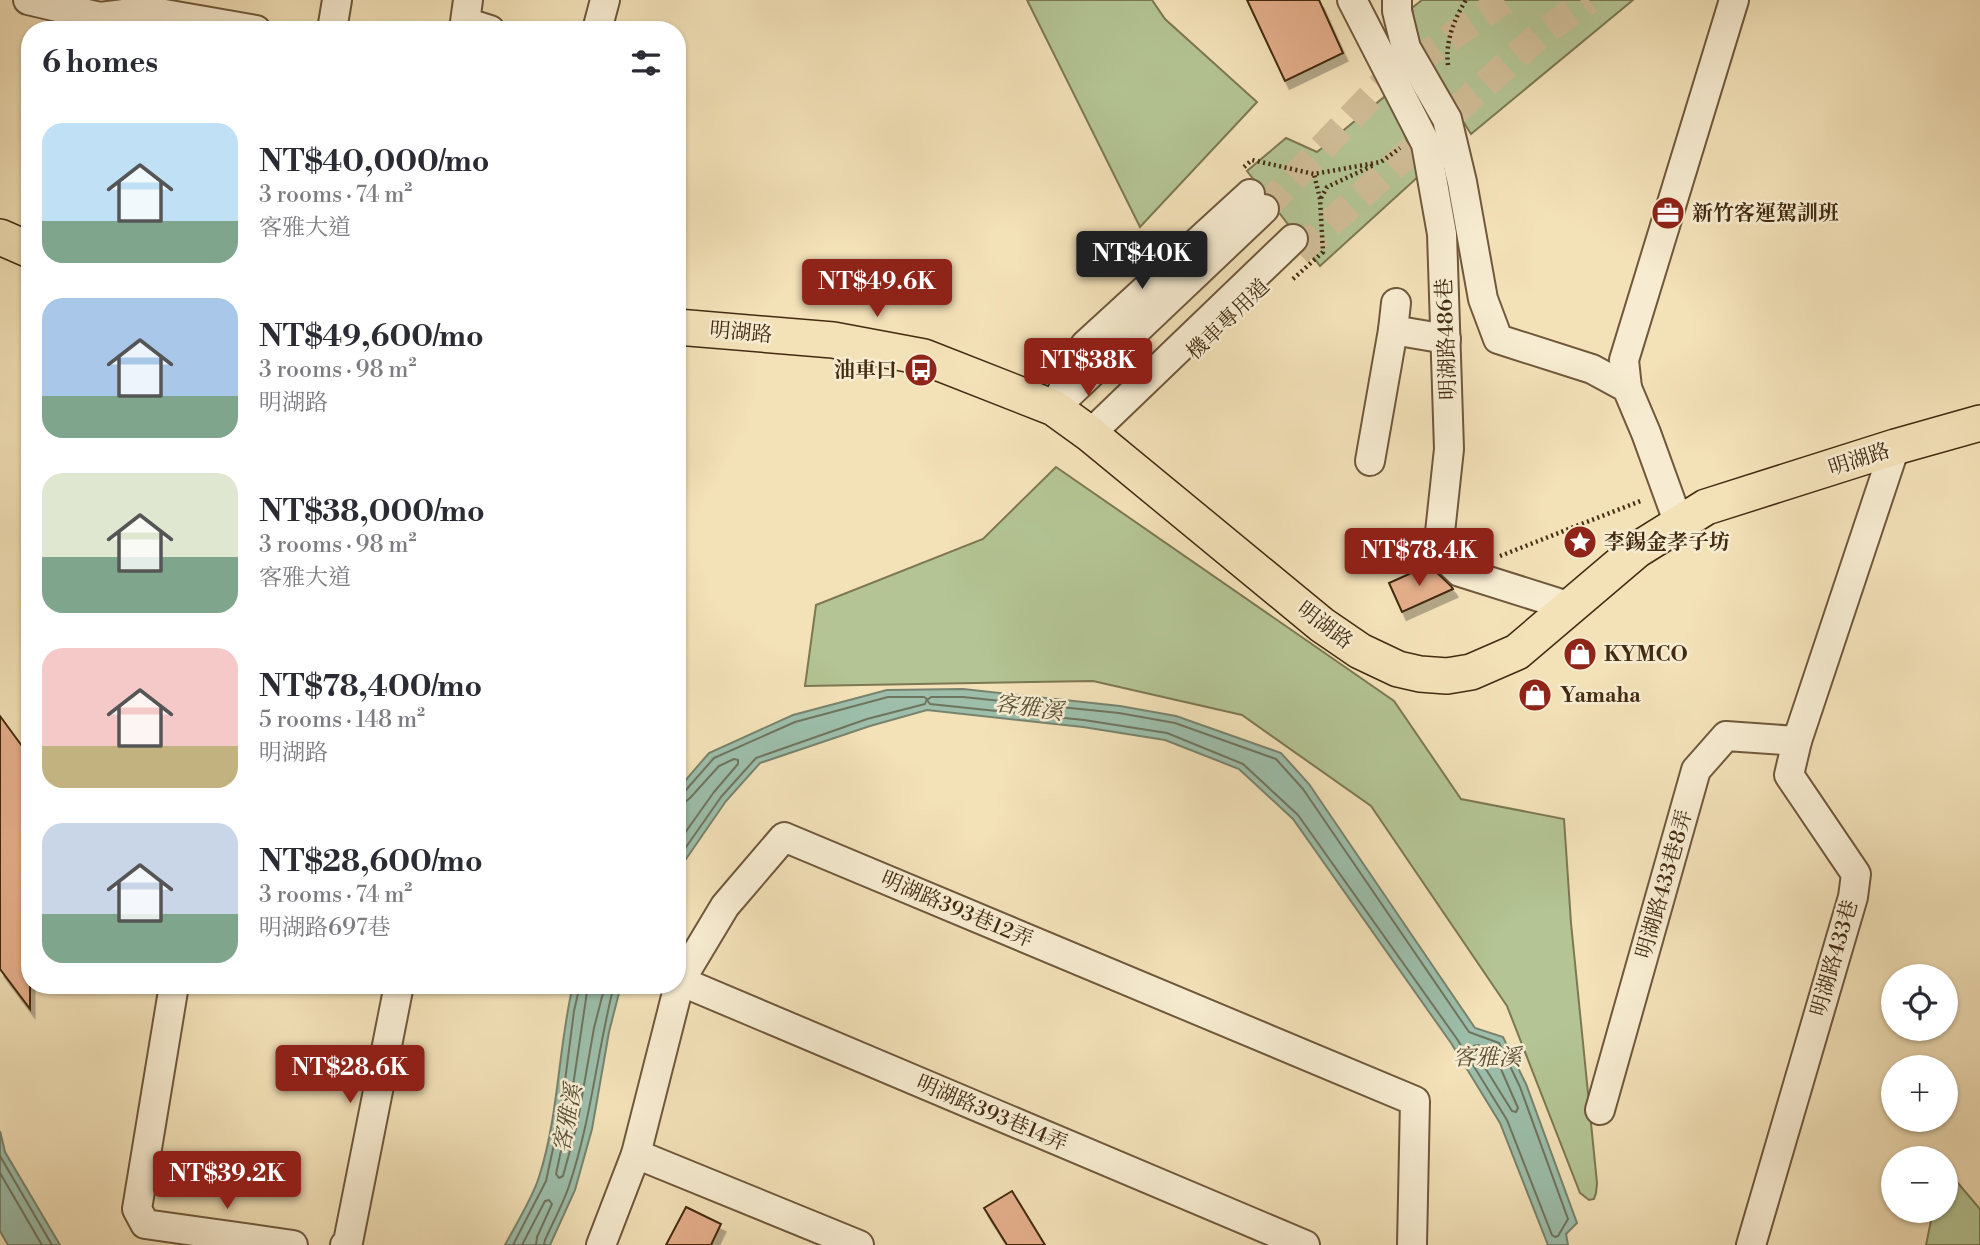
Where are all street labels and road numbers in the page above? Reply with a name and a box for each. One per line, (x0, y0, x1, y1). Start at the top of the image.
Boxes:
street label: 機車專用道 (1182, 274, 1275, 366)
street label: 明湖路486巷 (1432, 278, 1462, 400)
street label: 明湖路 (708, 317, 773, 349)
street label: 明湖路 (1825, 438, 1893, 482)
street label: 明湖路 (1291, 596, 1357, 655)
street label: 明湖路433巷8弄 (1631, 807, 1699, 962)
street label: 明湖路393巷12弄 (877, 866, 1036, 954)
street label: 明湖路433巷 (1806, 897, 1864, 1019)
street label: 明湖路393巷14弄 (912, 1070, 1071, 1157)

